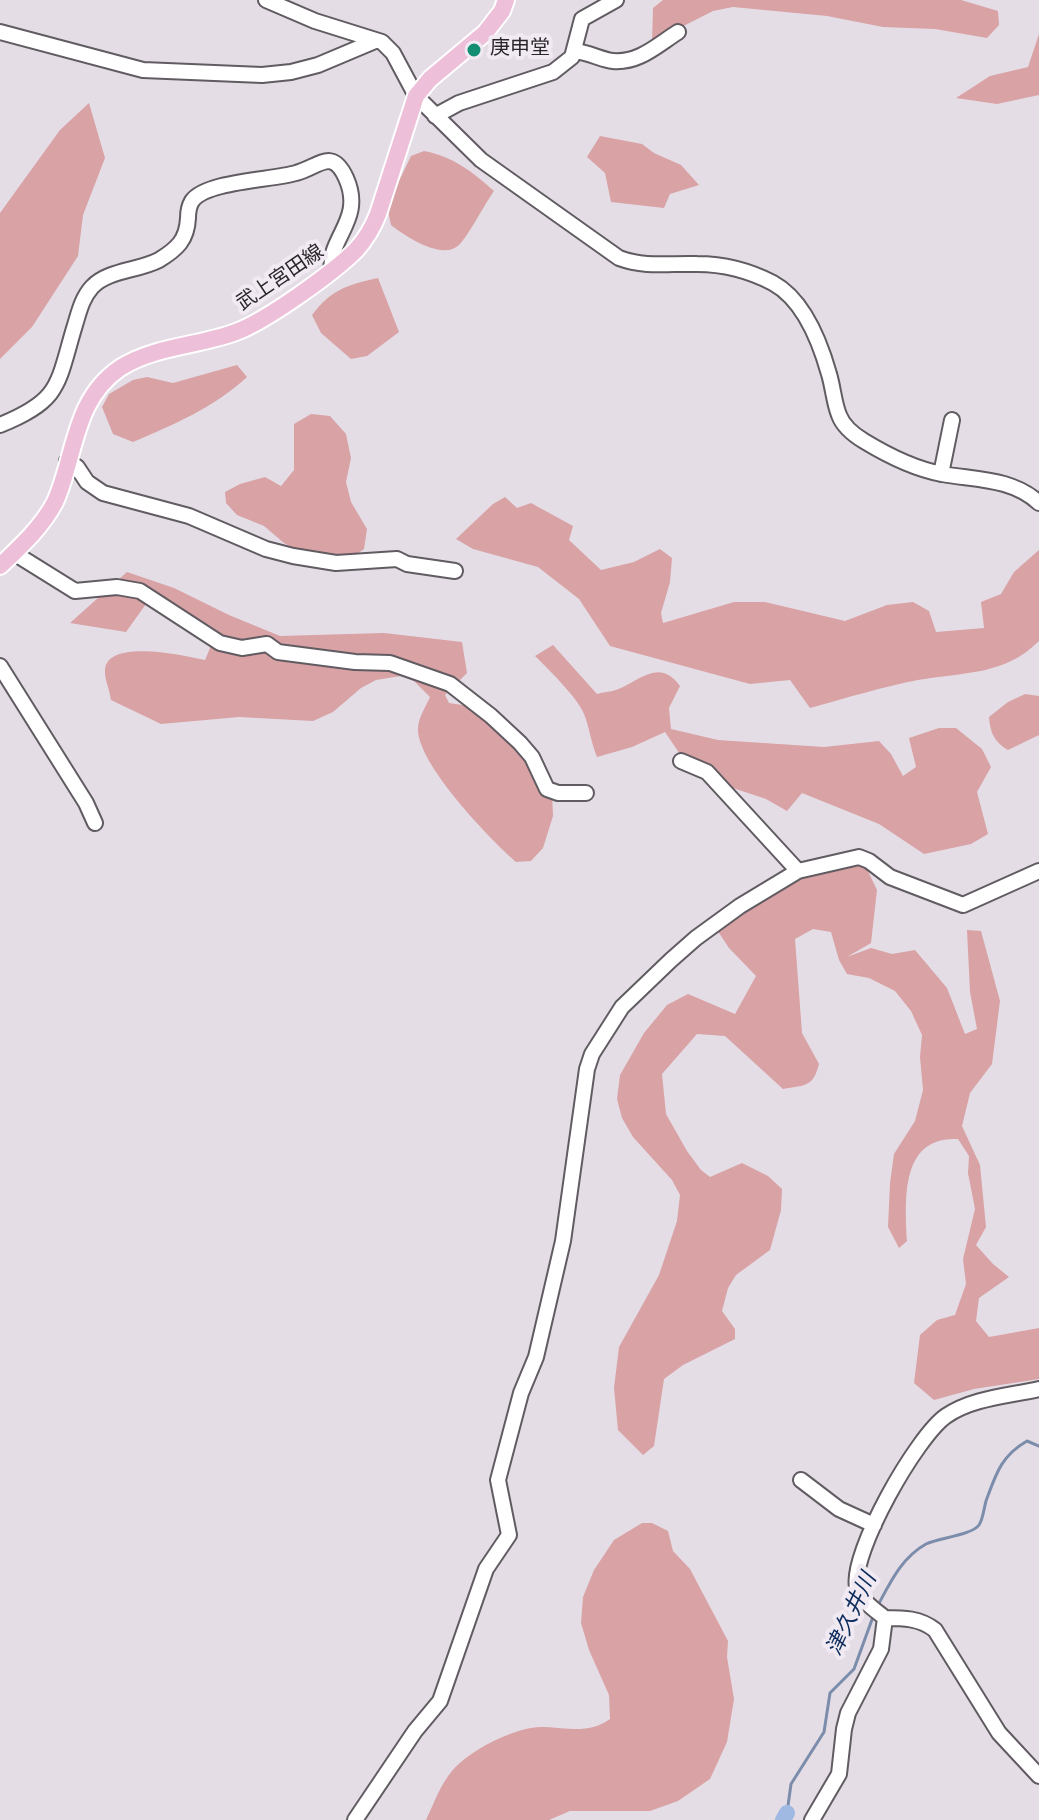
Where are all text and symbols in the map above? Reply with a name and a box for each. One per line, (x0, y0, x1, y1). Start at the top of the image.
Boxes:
place label: 庚申堂 (490, 38, 550, 62)
marker: 庚申堂 (465, 41, 483, 59)
street label: 武上宮田線 (233, 241, 329, 317)
water label: 津久井川 (822, 1570, 884, 1660)

